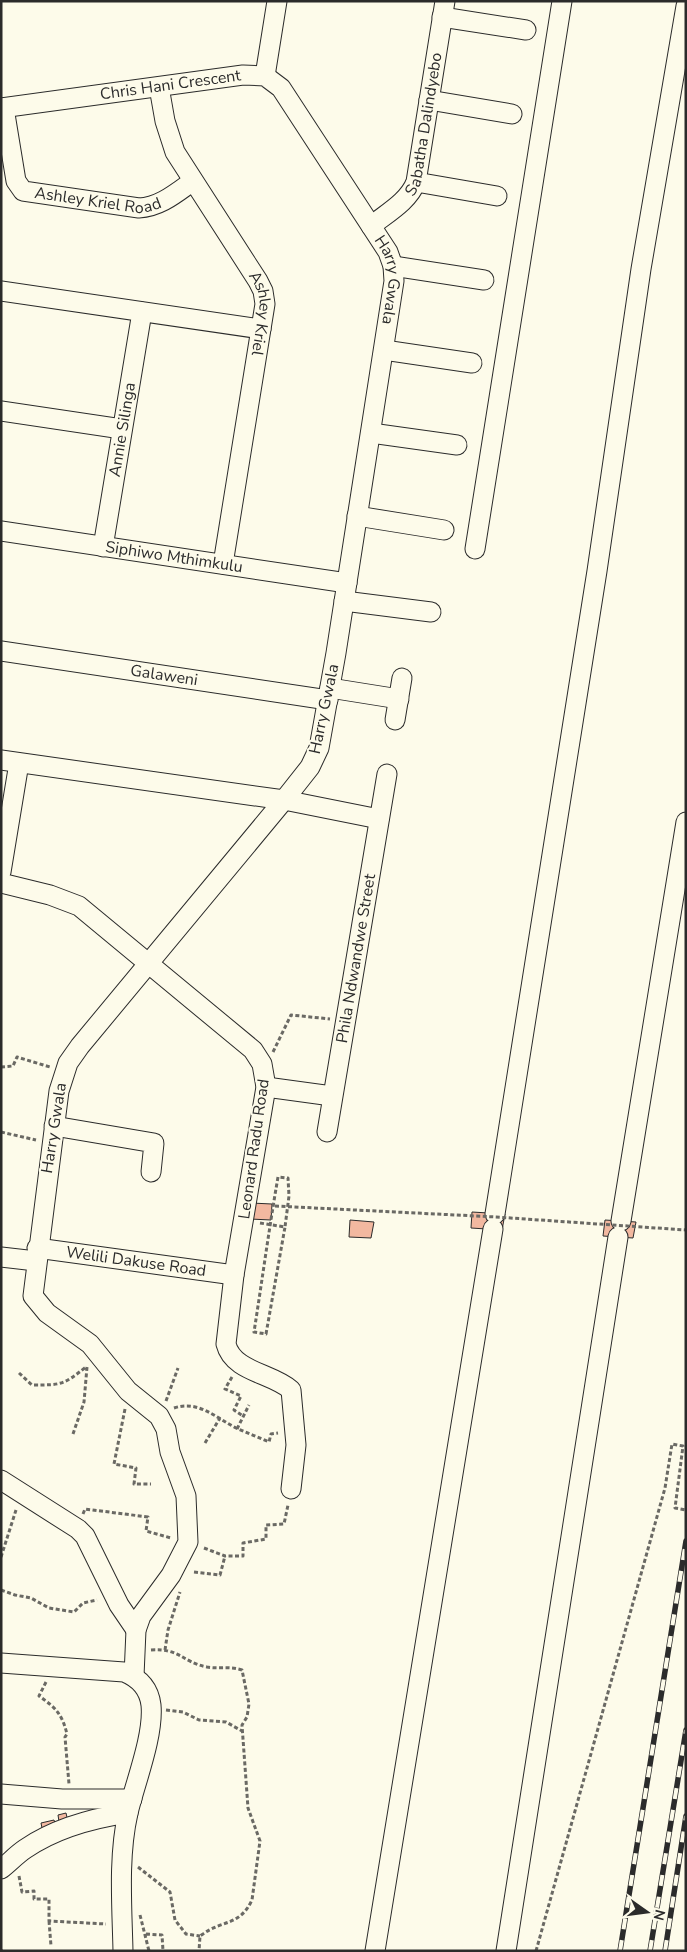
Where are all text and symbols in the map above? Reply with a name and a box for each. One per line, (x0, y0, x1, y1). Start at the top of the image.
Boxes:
street label: Sabatha Dalindyebo (400, 51, 448, 201)
street label: Chris Hani Crescent (99, 64, 243, 105)
street label: Ashley Kriel Road (33, 182, 165, 219)
street label: Harry Gwala (369, 231, 405, 326)
street label: Ashley Kriel (243, 267, 276, 358)
street label: Annie Silinga (104, 381, 141, 478)
street label: Siphiwo Mthimkulu (104, 536, 244, 578)
street label: Galaweni (129, 660, 199, 691)
street label: Harry Gwala (304, 662, 344, 756)
street label: Phila Ndwandwe Street (331, 872, 381, 1045)
street label: Leonard Radu Road (233, 1077, 275, 1221)
street label: Harry Gwala (36, 1081, 72, 1175)
street label: Welili Dakuse Road (65, 1241, 208, 1282)
north arrow (622, 1887, 672, 1937)
text: N (649, 1908, 670, 1922)

